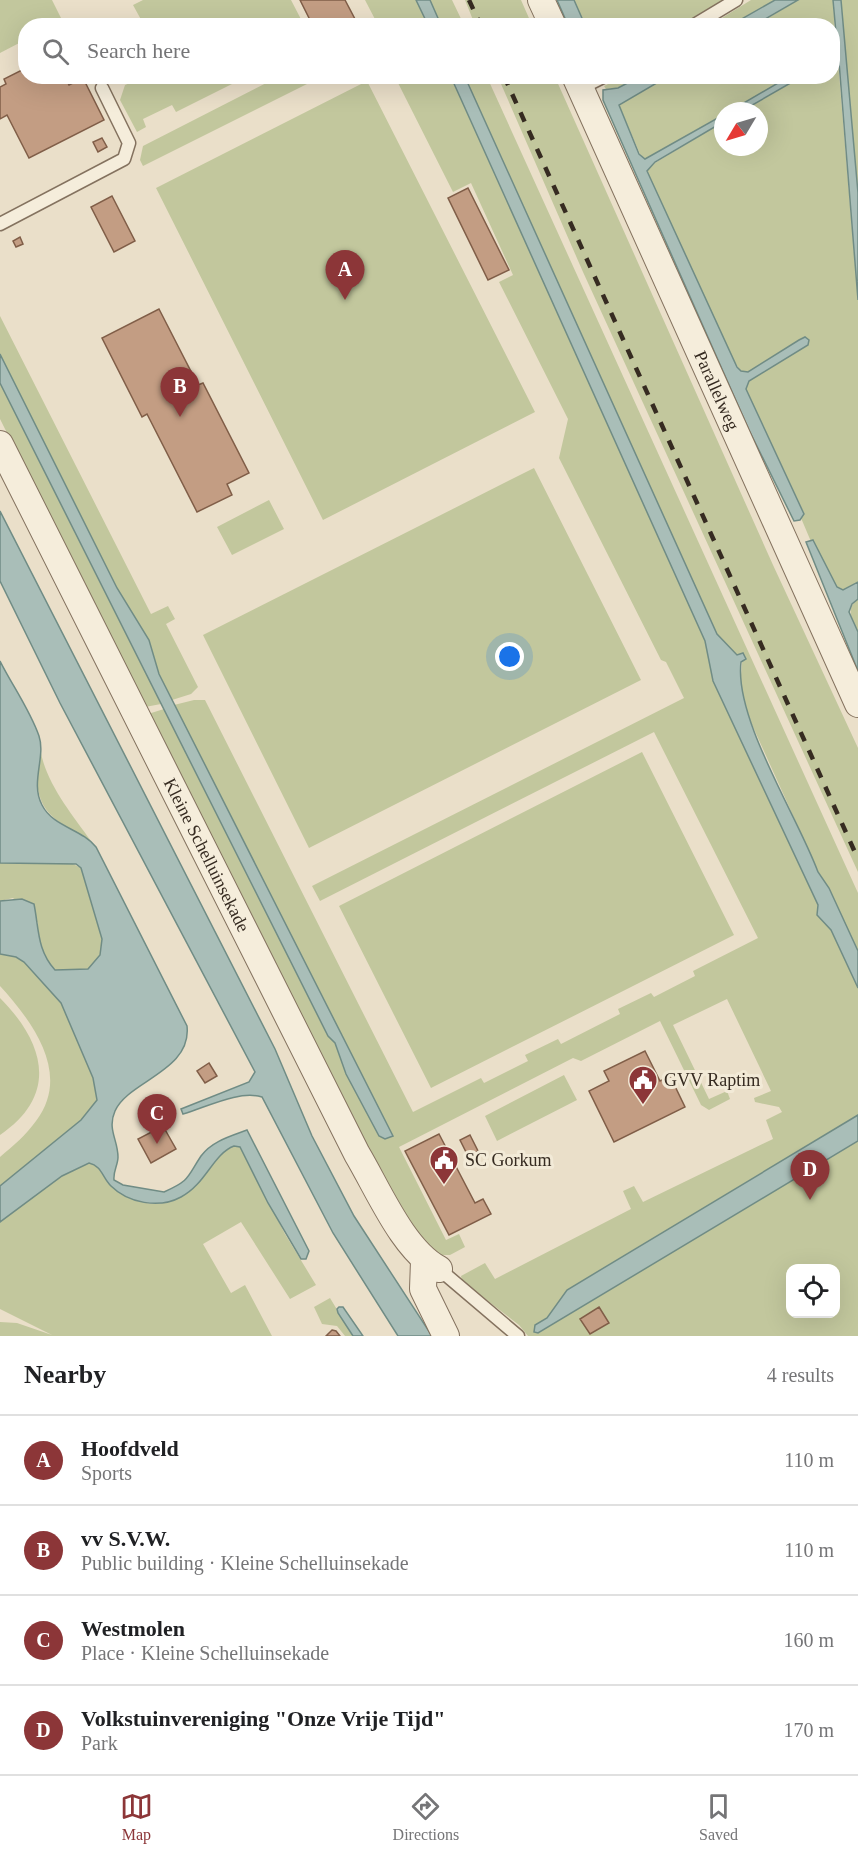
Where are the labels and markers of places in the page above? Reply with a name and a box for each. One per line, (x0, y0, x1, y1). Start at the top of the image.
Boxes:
pin: A (326, 250, 364, 300)
pin: B (160, 368, 200, 417)
public building icon: GVV Raptim (627, 1064, 659, 1106)
place label: GVV Raptim (664, 1070, 760, 1090)
pin: C (138, 1094, 176, 1144)
public building icon: SC Gorkum (428, 1144, 460, 1186)
place label: SC Gorkum (465, 1150, 552, 1170)
pin: D (790, 1150, 830, 1200)

